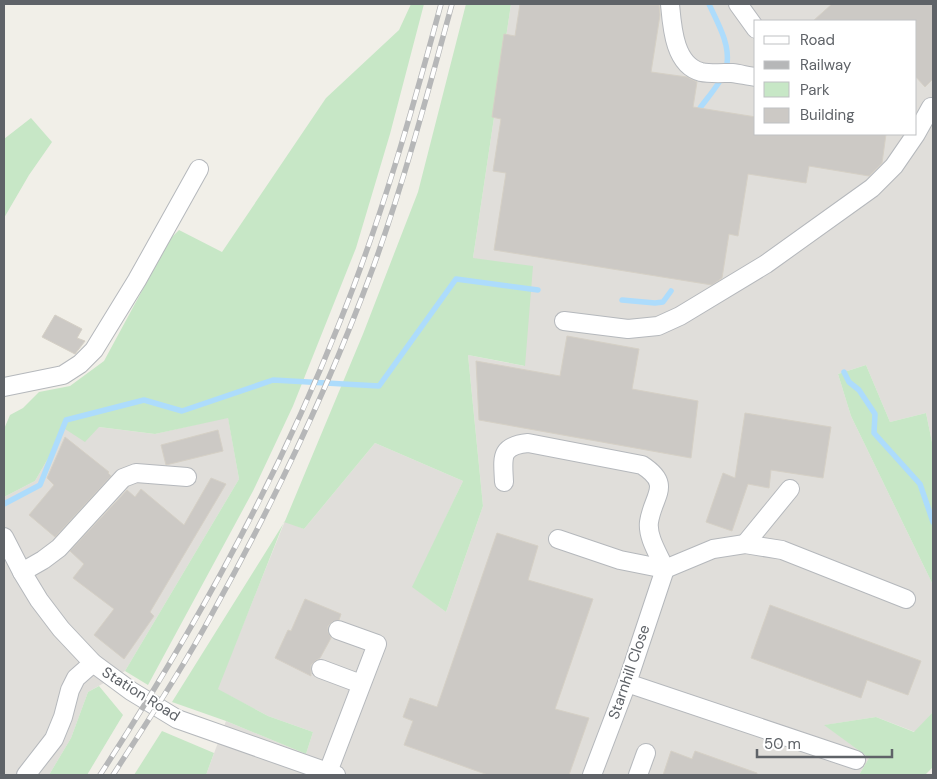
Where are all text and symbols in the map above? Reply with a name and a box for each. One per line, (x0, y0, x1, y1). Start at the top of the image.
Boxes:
legend (754, 20, 917, 135)
text: Road (800, 30, 835, 50)
text: Railway (800, 55, 852, 75)
text: Park (800, 80, 830, 100)
text: Building (800, 105, 855, 125)
street label: Starnhill Close (603, 622, 655, 722)
street label: Station Road (98, 662, 184, 726)
scale bar (757, 726, 892, 758)
text: 50 m (764, 734, 801, 754)

